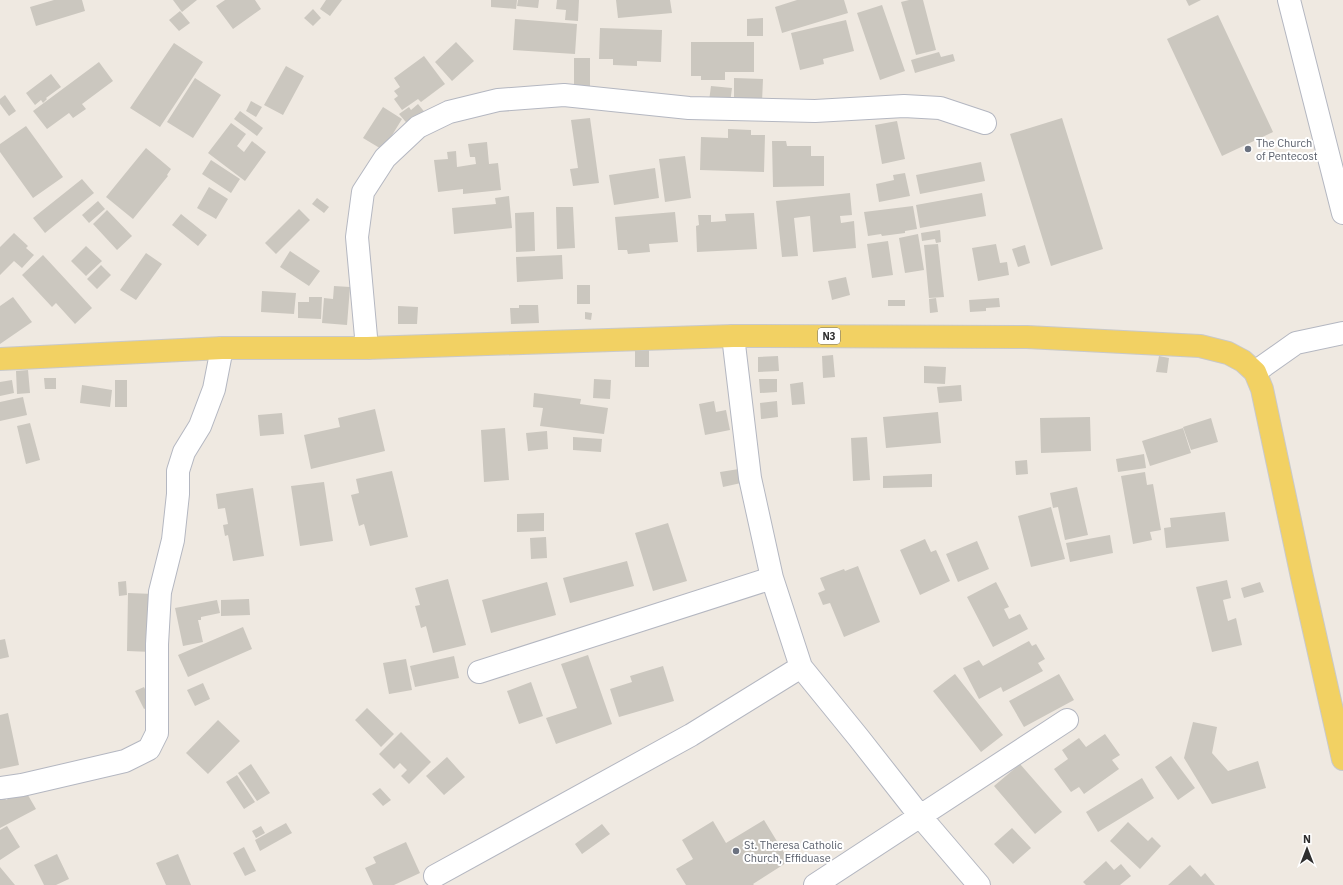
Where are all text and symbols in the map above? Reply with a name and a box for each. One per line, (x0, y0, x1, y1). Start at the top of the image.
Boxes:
place label: The Church of Pentecost (1256, 136, 1318, 163)
marker: The Church of Pentecost (1243, 144, 1253, 154)
road number: N3 (818, 328, 840, 344)
north arrow (1287, 829, 1327, 869)
text: N (1303, 832, 1311, 846)
place label: St. Theresa Catholic Church, Effiduase (744, 838, 843, 865)
marker: St. Theresa Catholic Church, Effiduase (731, 846, 741, 856)

